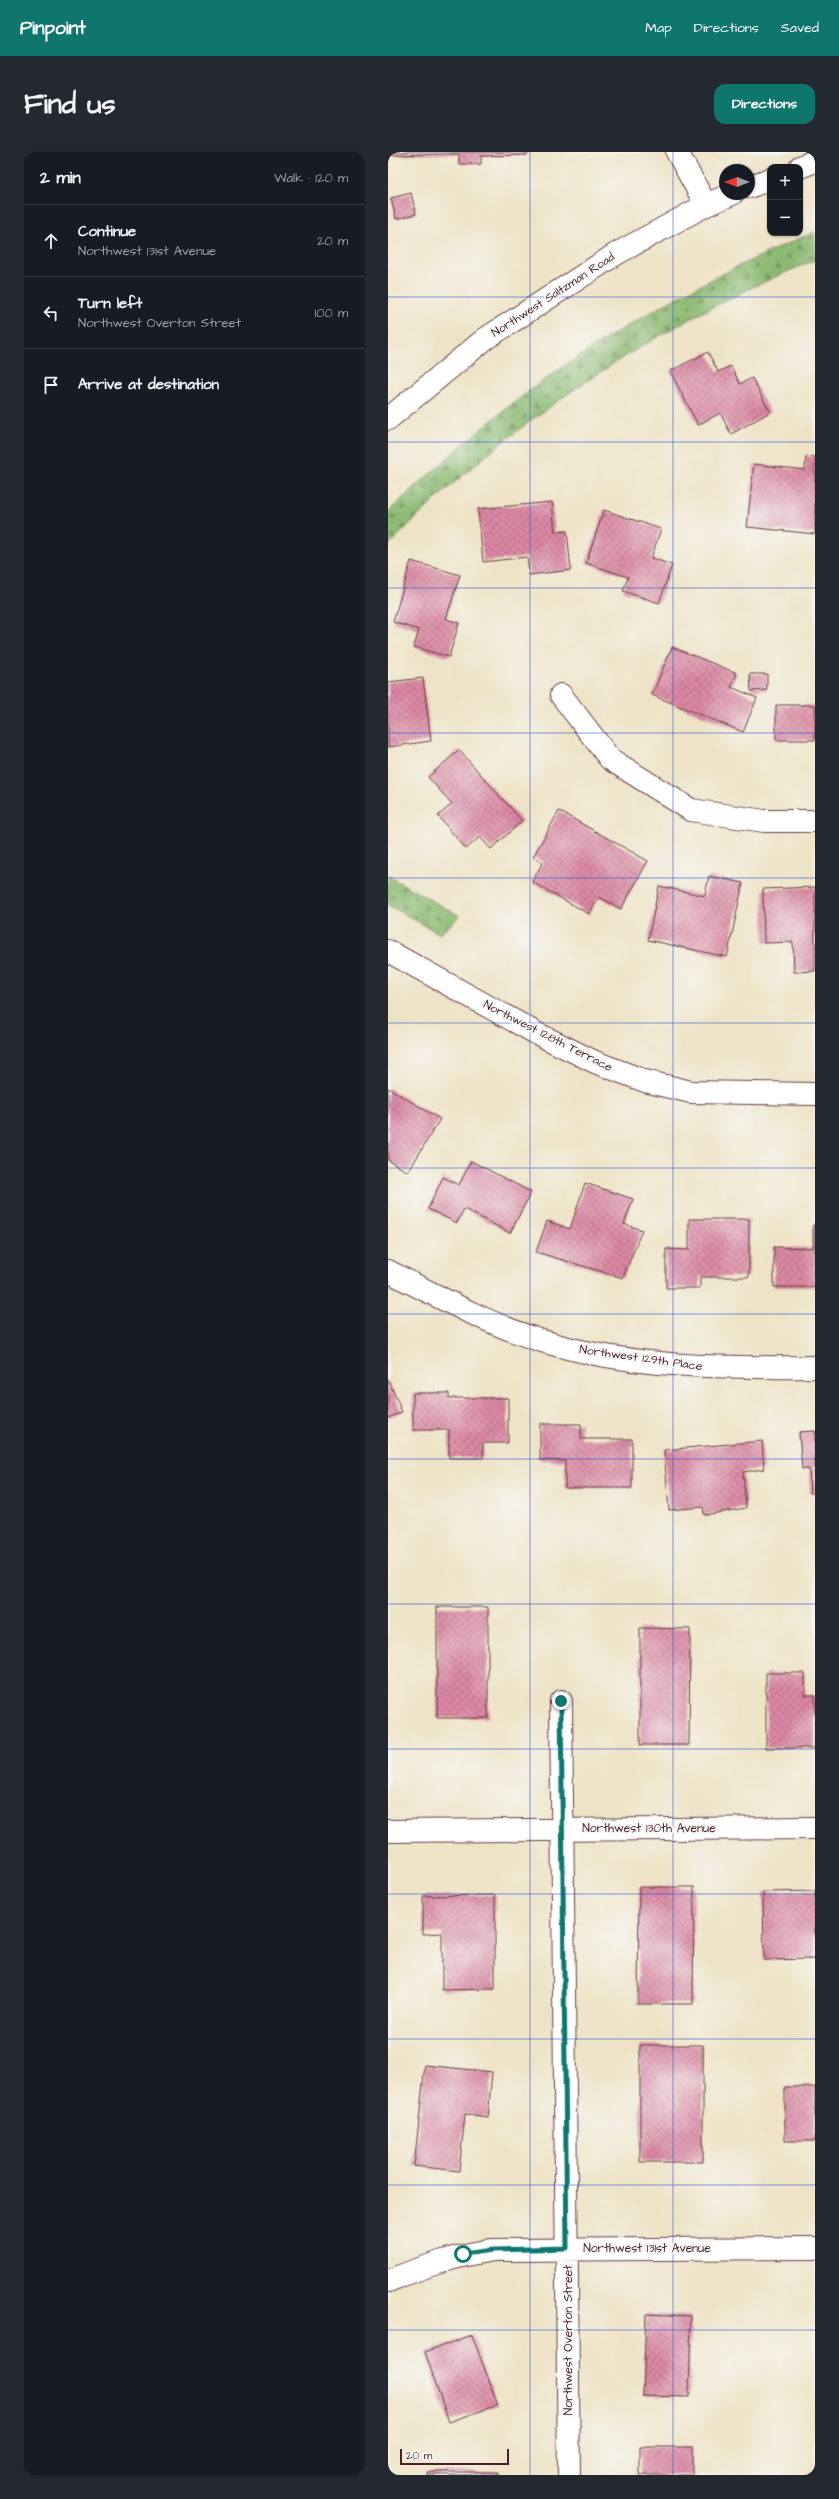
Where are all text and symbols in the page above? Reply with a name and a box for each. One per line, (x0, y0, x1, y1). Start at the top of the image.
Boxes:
text: Pinpoint (20, 15, 86, 42)
text: Map (645, 18, 672, 38)
text: Directions (694, 18, 759, 38)
text: Saved (781, 18, 819, 38)
button: Directions (714, 84, 815, 124)
text: Find us (24, 85, 115, 124)
north arrow (719, 164, 755, 200)
map controls (767, 164, 803, 236)
button: + (767, 164, 803, 200)
text: 2 min (40, 166, 81, 190)
text: Walk · 120 m (274, 169, 348, 187)
button: − (767, 200, 803, 236)
text: Continue (78, 221, 136, 242)
icon: ahead (40, 230, 62, 252)
text: 20 m (317, 232, 348, 250)
text: Northwest 131st Avenue (78, 242, 216, 260)
street label: Northwest Saltzman Road (488, 249, 618, 341)
text: Turn left (78, 293, 142, 314)
icon: left (40, 302, 62, 324)
text: 100 m (315, 304, 348, 322)
text: Northwest Overton Street (78, 314, 241, 332)
icon: arrive (40, 374, 62, 396)
text: Arrive at destination (78, 374, 219, 395)
street label: Northwest 128th Terrace (481, 996, 616, 1076)
street label: Northwest 129th Place (578, 1341, 704, 1375)
route end (552, 1692, 570, 1710)
street label: Northwest 130th Avenue (582, 1820, 716, 1837)
street label: Northwest 131st Avenue (583, 2240, 711, 2257)
route start (454, 2245, 472, 2263)
street label: Northwest Overton Street (560, 2265, 577, 2415)
scale bar (400, 2447, 509, 2466)
text: 20 m (406, 2448, 432, 2463)

